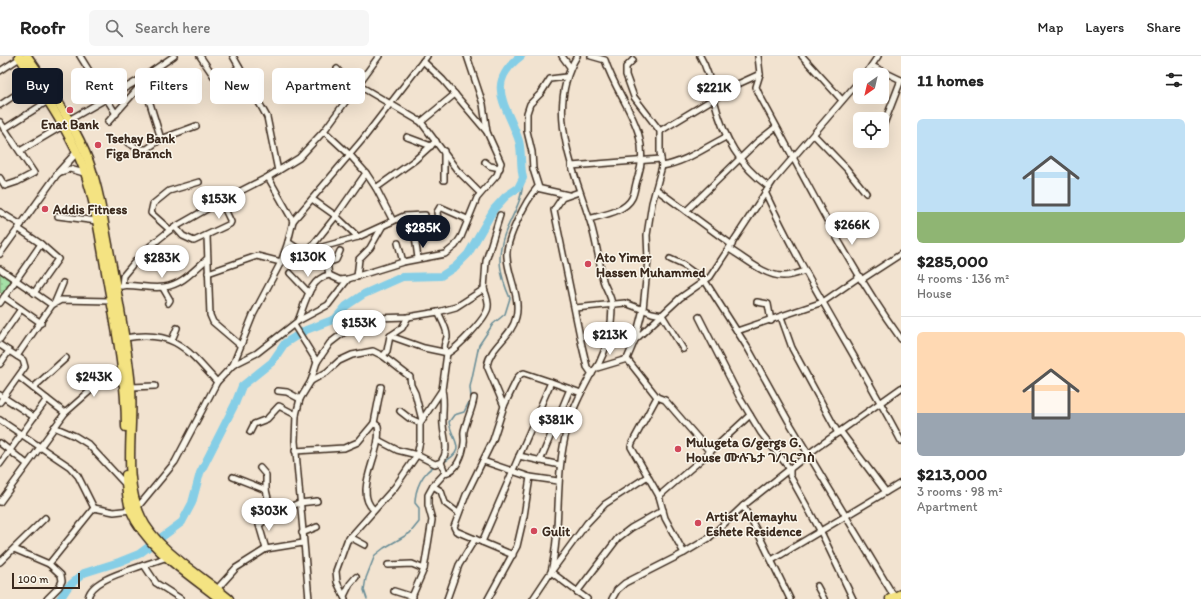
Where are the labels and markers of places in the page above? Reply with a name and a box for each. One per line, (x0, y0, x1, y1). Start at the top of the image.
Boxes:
pin: $221K (686, 75, 742, 109)
marker: Enat Bank (65, 105, 75, 115)
place label: Enat Bank (41, 117, 99, 132)
place label: Tsehay Bank Figa Branch (105, 131, 176, 162)
marker: Tsehay Bank Figa Branch (93, 140, 103, 150)
pin: $153K (191, 186, 247, 220)
place label: Addis Fitness (52, 202, 127, 217)
marker: Addis Fitness (40, 204, 50, 214)
pin: $266K (824, 212, 880, 246)
pin: $285K (395, 215, 451, 249)
pin: $130K (280, 244, 336, 278)
pin: $283K (134, 245, 190, 279)
place label: Ato Yimer Hassen Muhammed (595, 250, 707, 280)
marker: Ato Yimer Hassen Muhammed (583, 259, 593, 269)
pin: $153K (331, 310, 387, 344)
pin: $213K (582, 322, 638, 356)
pin: $243K (66, 364, 122, 398)
pin: $381K (528, 407, 584, 441)
place label: Mulugeta G/gergs G. House ሙሉጌታ ገ/ገርግስ (686, 435, 815, 465)
marker: Mulugeta G/gergs G. House ሙሉጌታ ገ/ገርግስ (673, 444, 683, 454)
pin: $303K (241, 498, 297, 532)
place label: Artist Alemayhu Eshete Residence (705, 509, 802, 539)
marker: Artist Alemayhu Eshete Residence (693, 518, 703, 528)
place label: Gulit (542, 524, 570, 539)
marker: Gulit (529, 526, 539, 536)

